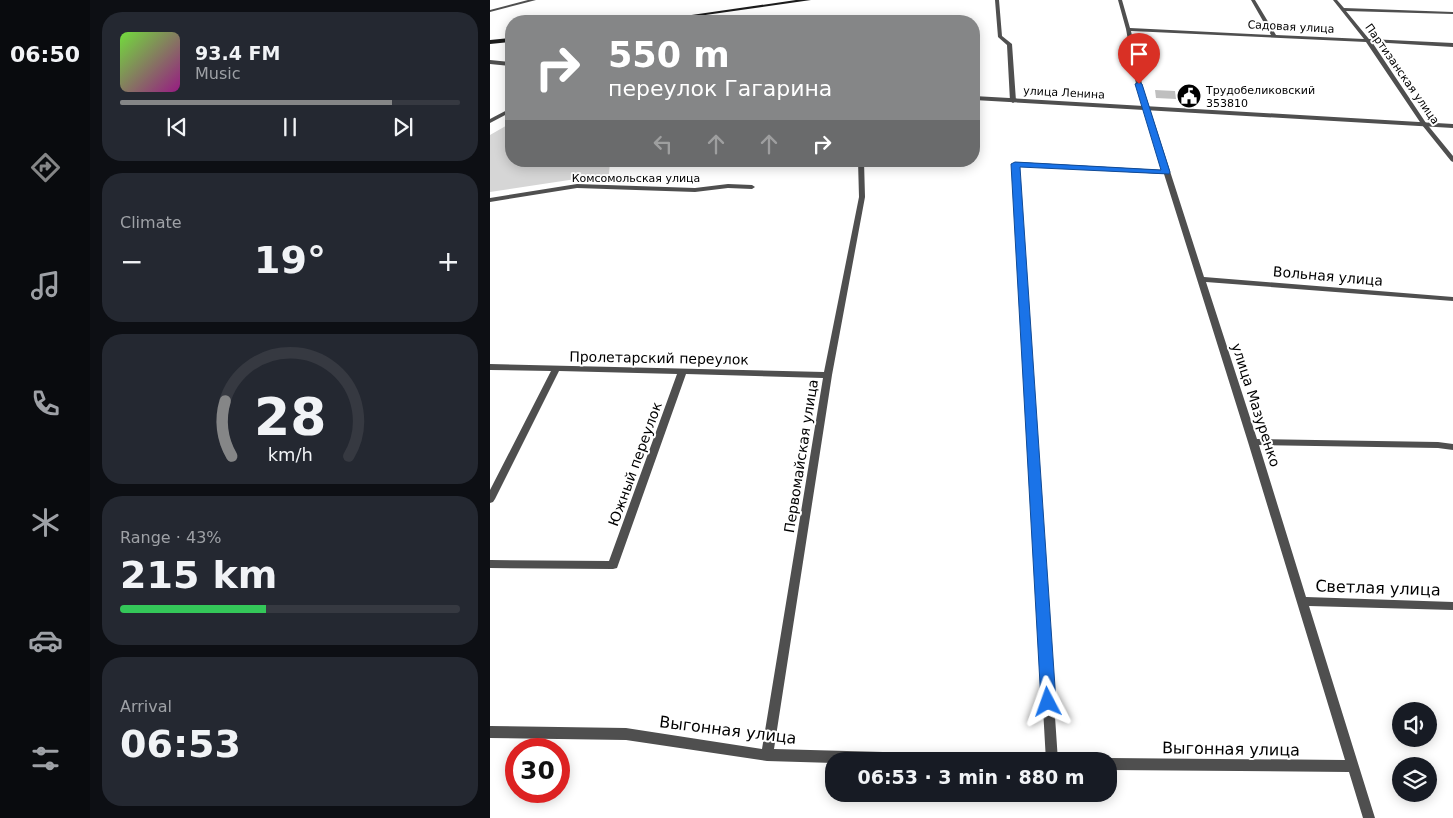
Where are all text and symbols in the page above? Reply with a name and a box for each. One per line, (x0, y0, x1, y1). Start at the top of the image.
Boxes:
street label: Садовая улица (1247, 18, 1335, 36)
street label: Партизанская улица (1362, 21, 1442, 127)
pin (1118, 33, 1160, 84)
icon: right (525, 35, 590, 100)
text: 550 m (608, 35, 730, 75)
icon: arrive (1125, 40, 1153, 68)
text: 06:50 (10, 42, 80, 67)
text: 93.4 FM (195, 42, 280, 64)
text: Music (195, 64, 241, 83)
text: переулок Гагарина (608, 76, 832, 101)
public building icon: Трудобеликовский 353810 (1176, 83, 1202, 109)
street label: улица Ленина (1023, 84, 1105, 102)
place label: Трудобеликовский 353810 (1205, 84, 1315, 110)
icon: previous (163, 113, 191, 141)
icon: pause (276, 113, 304, 141)
icon: next (389, 113, 417, 141)
icon: left (649, 130, 677, 158)
icon: ahead (702, 130, 730, 158)
icon: ahead (755, 130, 783, 158)
icon: right (808, 130, 836, 158)
icon: directions (28, 150, 63, 185)
street label: Комсомольская улица (572, 172, 700, 185)
text: Climate (120, 213, 182, 232)
text: 19° (254, 238, 326, 282)
text: − (120, 245, 143, 278)
text: + (437, 245, 460, 278)
street label: Вольная улица (1272, 263, 1384, 289)
icon: music (28, 268, 63, 303)
street label: улица Мазуренко (1228, 341, 1284, 469)
street label: Пролетарский переулок (569, 348, 749, 368)
street label: Первомайская улица (781, 378, 821, 534)
icon: phone (28, 386, 63, 421)
text: 28 (254, 387, 326, 447)
street label: Южный переулок (605, 400, 665, 528)
text: km/h (267, 444, 313, 465)
icon: climate (28, 505, 63, 540)
text: Range · 43% (120, 528, 222, 547)
text: 215 km (120, 553, 277, 597)
street label: Светлая улица (1315, 576, 1441, 600)
icon: car (28, 623, 63, 658)
position arrow (1021, 675, 1073, 727)
text: Arrival (120, 697, 172, 716)
map controls (1392, 702, 1437, 802)
button: sound (1392, 702, 1437, 747)
street label: Выгонная улица (658, 712, 798, 748)
text: 06:53 (120, 722, 241, 766)
speed limit sign: 30 (505, 738, 570, 803)
street label: Выгонная улица (1162, 738, 1300, 760)
icon: filters (28, 741, 63, 776)
button: layers (1392, 757, 1437, 802)
text: 06:53 · 3 min · 880 m (857, 766, 1085, 788)

